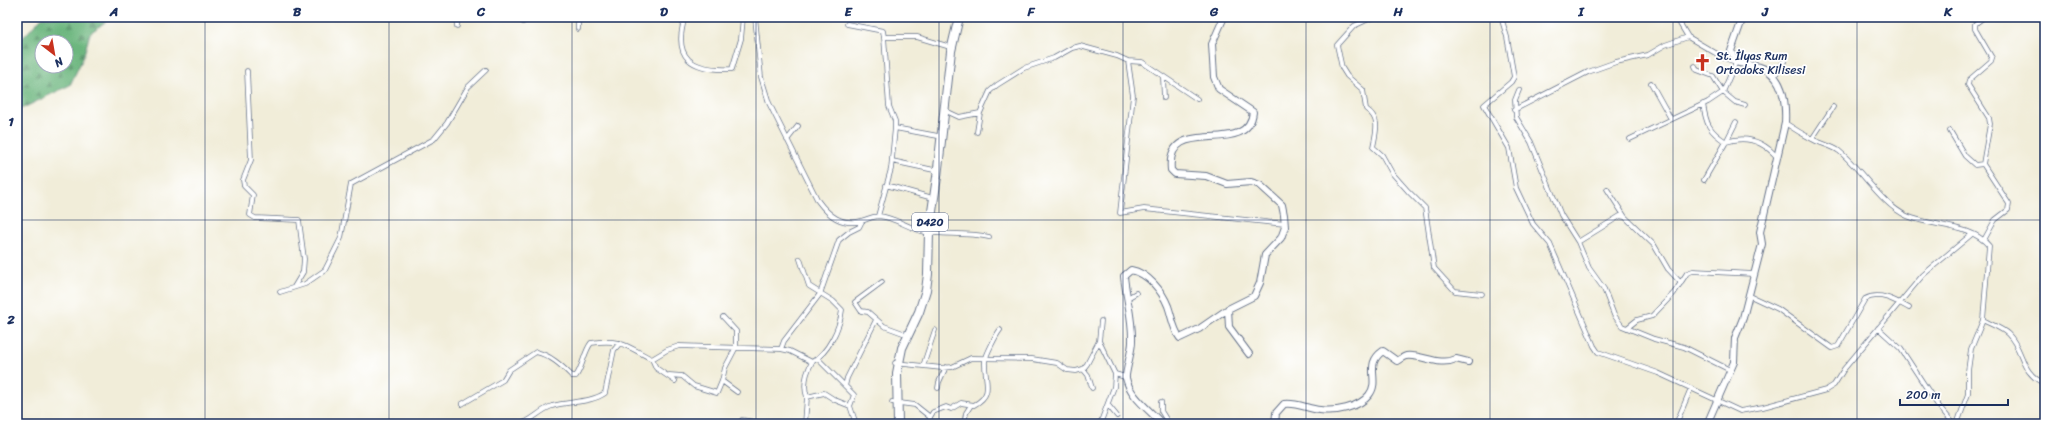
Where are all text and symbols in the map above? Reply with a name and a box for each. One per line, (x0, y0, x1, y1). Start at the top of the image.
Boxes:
text: A (109, 0, 118, 23)
text: B (293, 0, 302, 23)
text: C (476, 0, 486, 23)
text: D (660, 0, 668, 23)
text: E (844, 0, 853, 23)
text: F (1026, 0, 1035, 23)
text: G (1209, 0, 1219, 23)
text: H (1392, 0, 1403, 23)
text: I (1577, 0, 1585, 23)
text: J (1761, 0, 1769, 23)
text: K (1943, 0, 1953, 23)
north arrow (34, 34, 74, 74)
place label: St. İlyas Rum Ortodoks Kilisesi (1716, 45, 1806, 81)
text: N (50, 52, 68, 72)
church icon: St. İlyas Rum Ortodoks Kilisesi (1693, 53, 1713, 73)
text: 1 (8, 110, 14, 133)
road number: D420 (912, 213, 948, 231)
text: 2 (6, 308, 15, 331)
scale bar (1900, 381, 2008, 407)
text: 200 m (1906, 384, 1940, 406)

